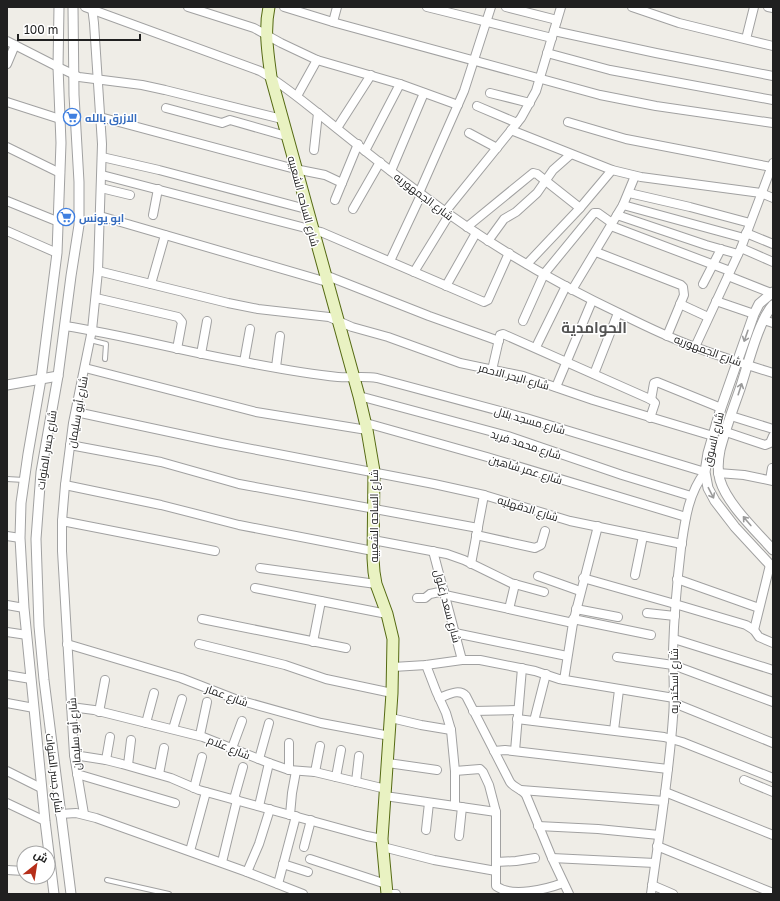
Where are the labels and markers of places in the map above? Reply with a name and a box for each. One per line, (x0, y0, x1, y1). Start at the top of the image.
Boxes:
supermarket icon: الازرق بالله (62, 107, 82, 127)
place label: الازرق بالله (85, 111, 137, 126)
supermarket icon: ابو يونس (56, 207, 76, 227)
place label: ابو يونس (79, 211, 124, 226)

